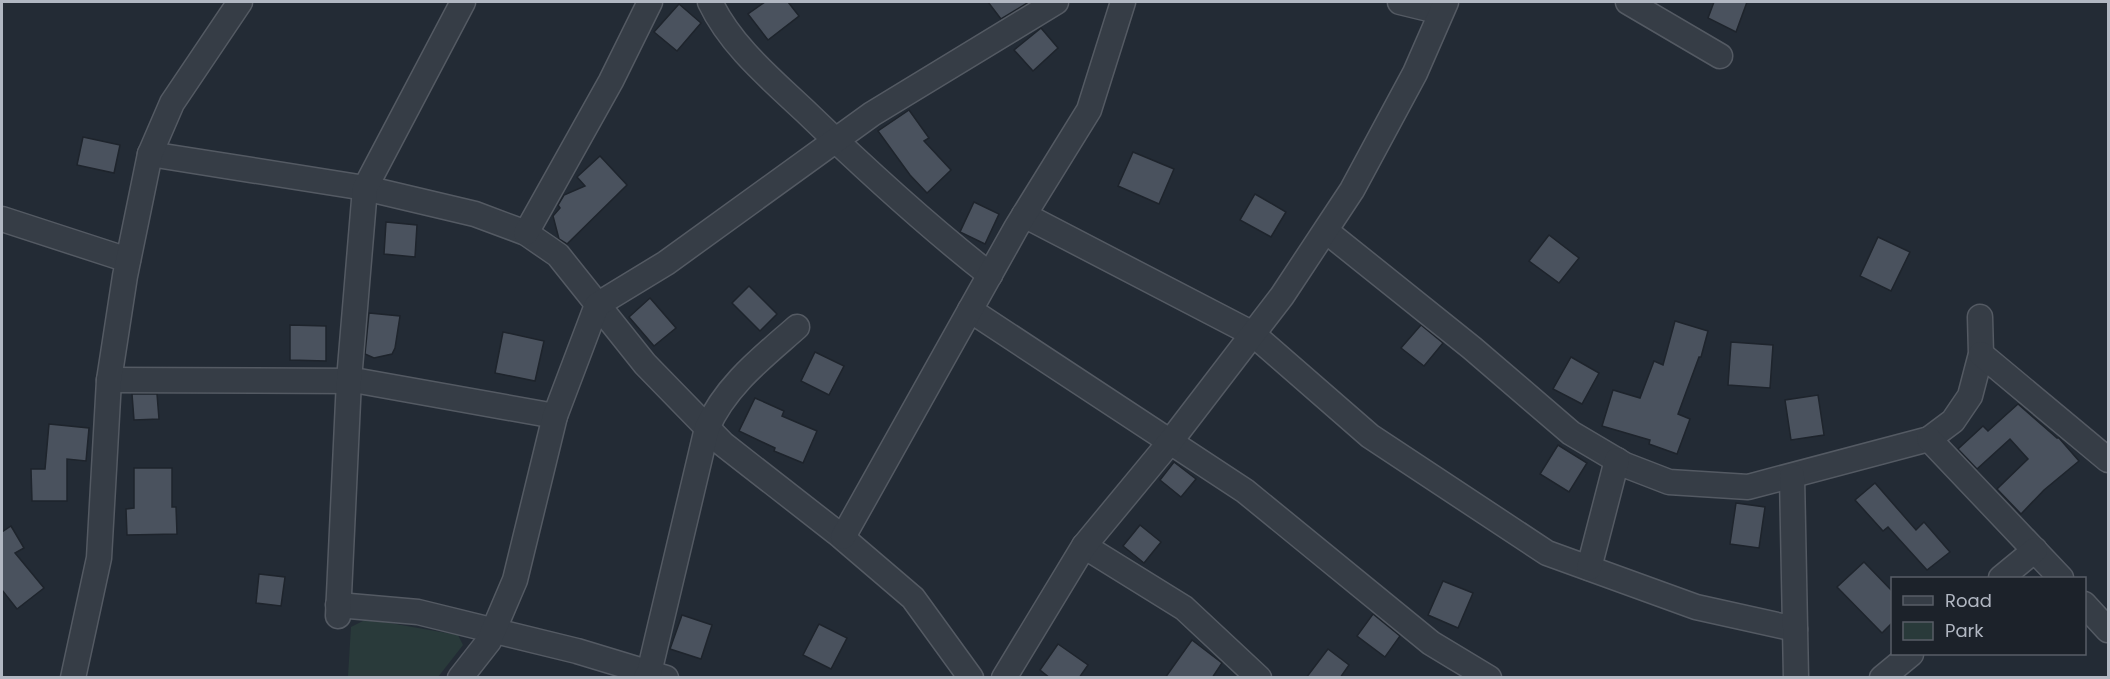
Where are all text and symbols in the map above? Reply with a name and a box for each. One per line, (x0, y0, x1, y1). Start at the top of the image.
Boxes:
legend (1891, 577, 2086, 655)
text: Road (1945, 588, 1992, 613)
text: Park (1945, 618, 1984, 643)

